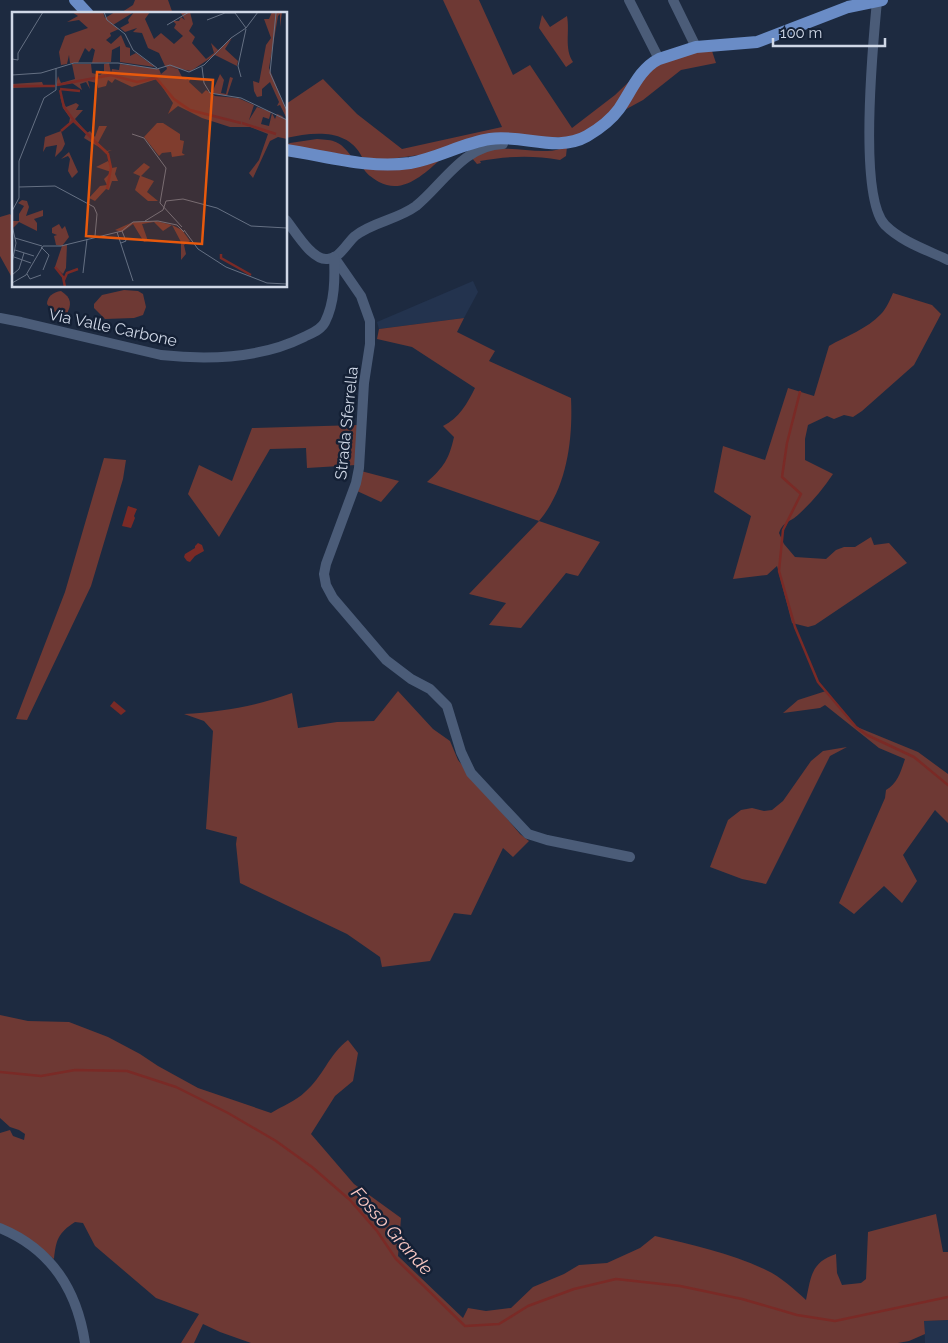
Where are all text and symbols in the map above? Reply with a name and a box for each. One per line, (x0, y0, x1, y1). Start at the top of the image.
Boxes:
inset map (12, 12, 288, 288)
scale bar (773, 15, 886, 47)
text: 100 m (780, 24, 822, 42)
street label: Via Valle Carbone (47, 305, 179, 350)
street label: Strada Sferrella (331, 365, 362, 481)
water label: Fosso Grande (347, 1182, 438, 1279)

